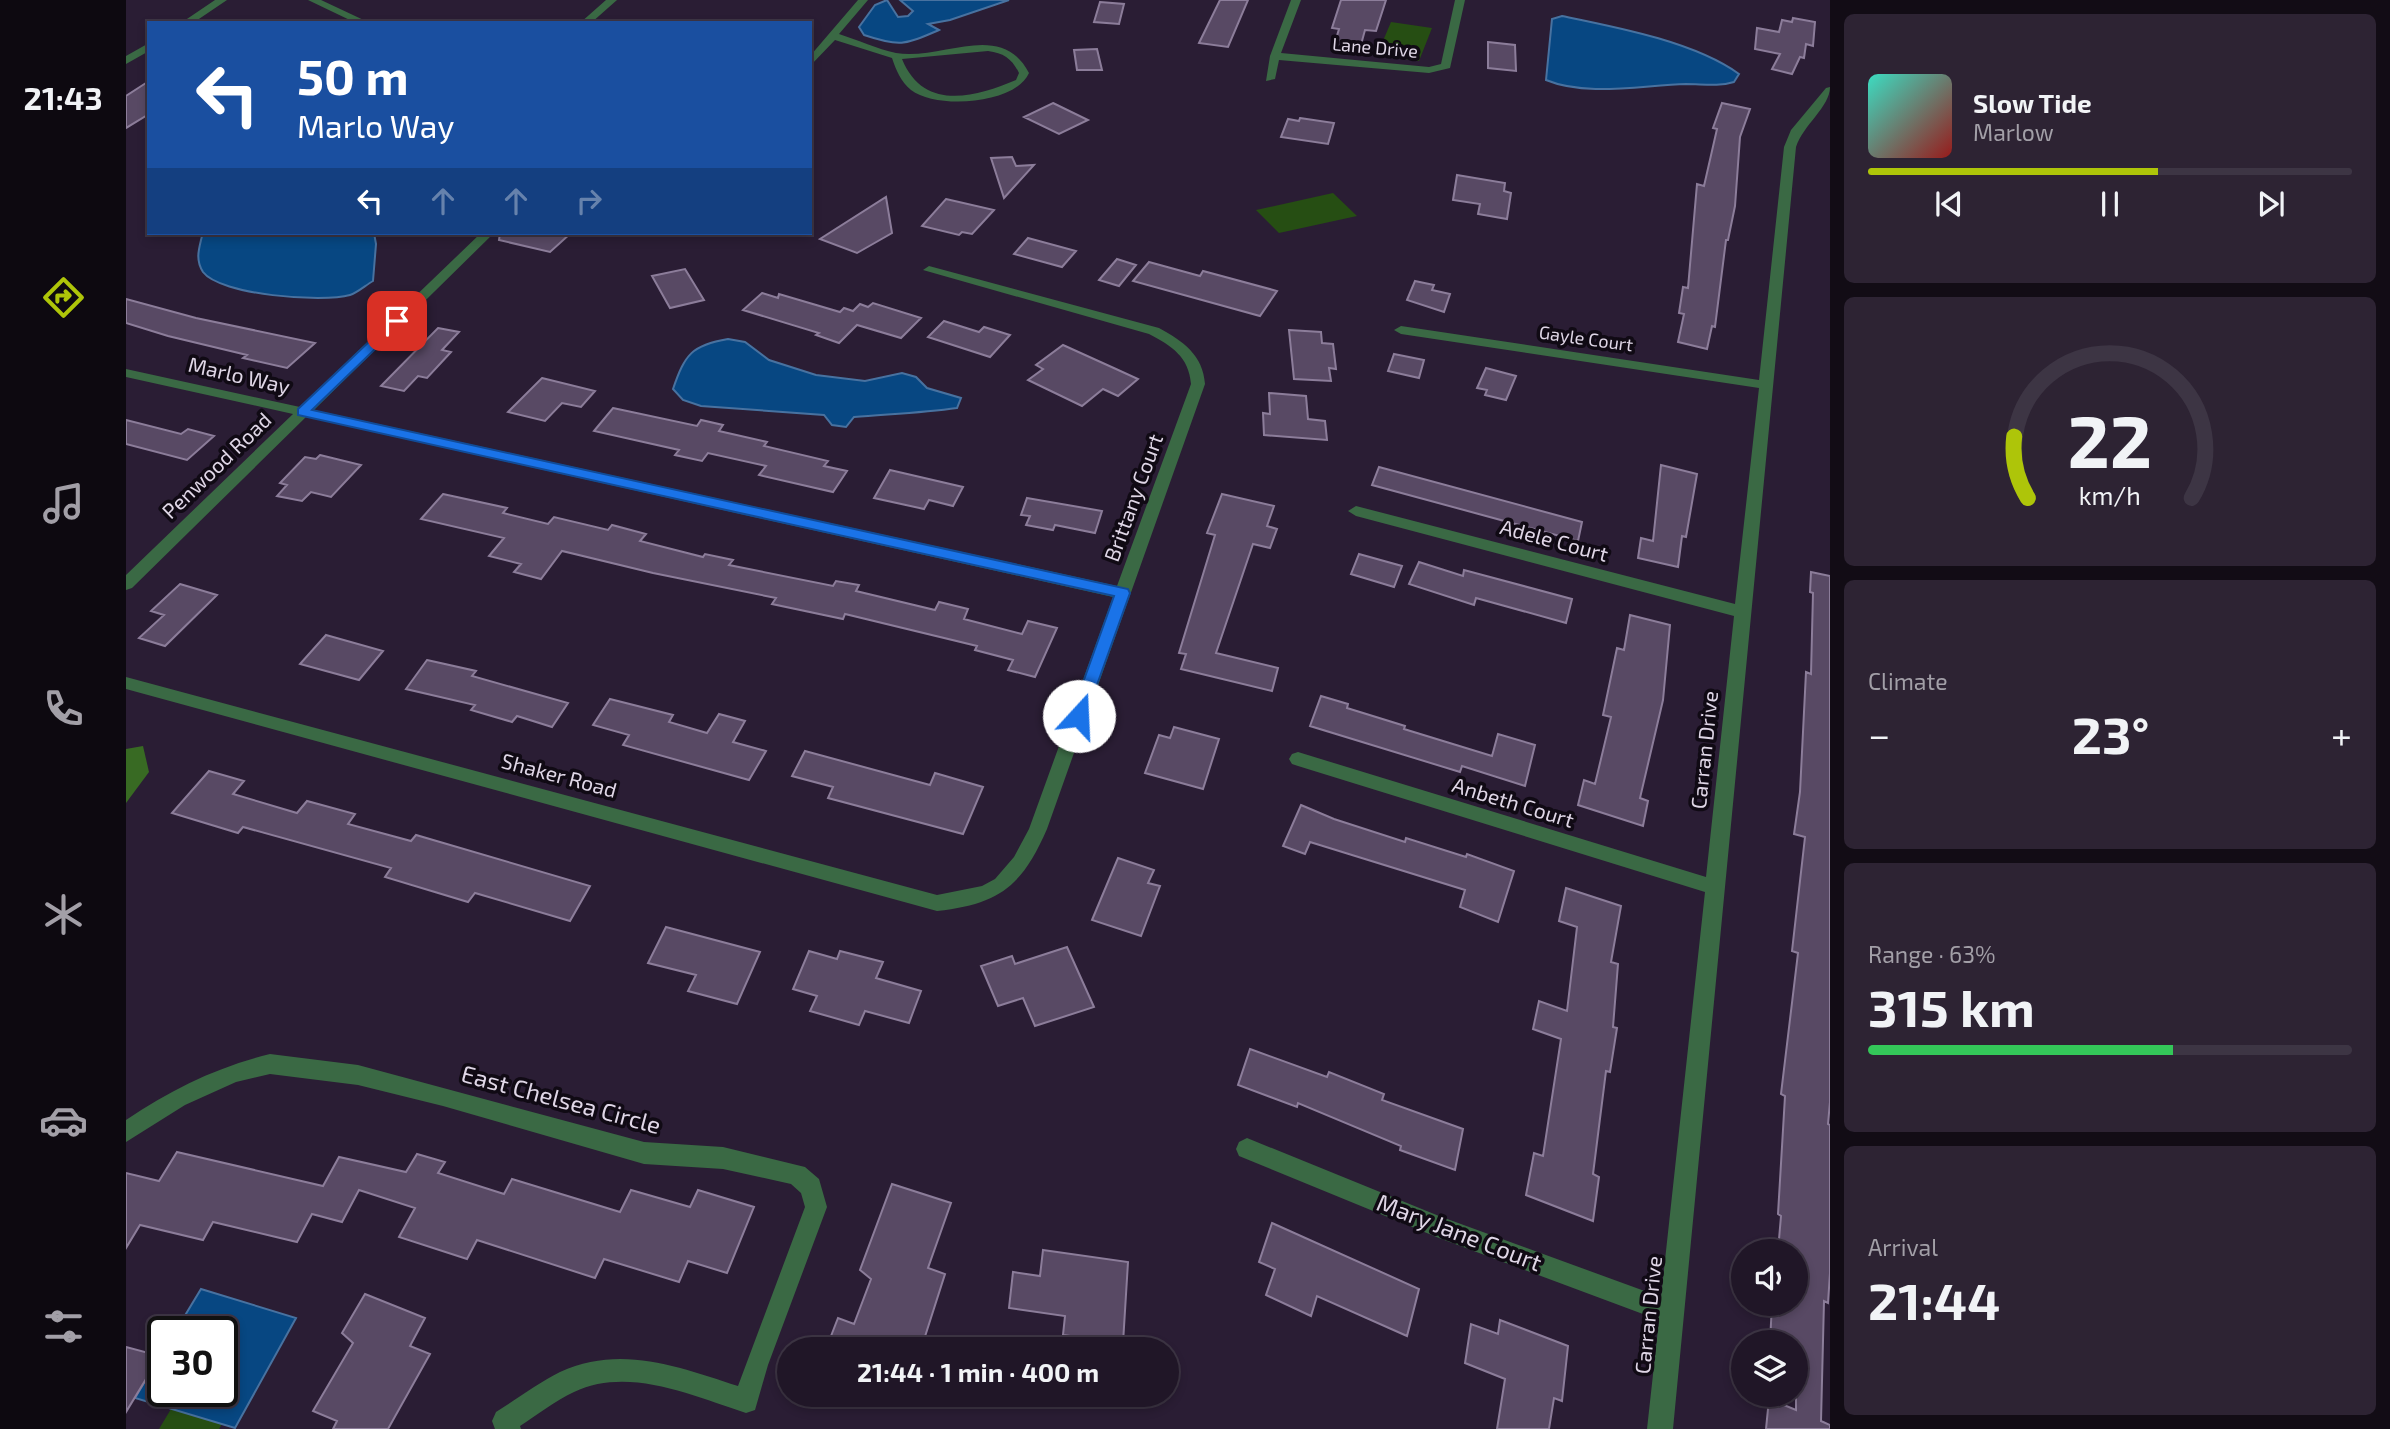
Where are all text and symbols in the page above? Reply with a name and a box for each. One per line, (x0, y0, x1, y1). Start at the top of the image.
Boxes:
street label: Lane Drive (1331, 32, 1419, 62)
text: 50 m (297, 46, 409, 105)
icon: left (182, 49, 273, 140)
text: 21:43 (23, 78, 103, 116)
text: Slow Tide (1973, 87, 2092, 118)
text: Marlo Way (297, 106, 454, 144)
text: Marlow (1973, 118, 2054, 146)
icon: left (351, 182, 389, 220)
icon: ahead (424, 182, 462, 220)
icon: ahead (497, 182, 535, 220)
icon: right (570, 182, 608, 220)
icon: previous (1930, 185, 1968, 223)
icon: pause (2091, 185, 2129, 223)
icon: next (2252, 185, 2290, 223)
icon: directions (39, 273, 88, 322)
pin (367, 291, 427, 351)
icon: arrive (378, 302, 416, 340)
street label: Gayle Court (1538, 321, 1635, 356)
street label: Marlo Way (186, 351, 292, 398)
text: 22 (2068, 395, 2152, 483)
street label: Penwood Road (156, 407, 276, 523)
street label: Brittany Court (1098, 430, 1167, 565)
icon: music (39, 479, 88, 528)
text: km/h (2079, 479, 2141, 509)
street label: Adele Court (1498, 513, 1611, 566)
text: Climate (1868, 667, 1948, 695)
position arrow (1042, 679, 1116, 753)
icon: phone (39, 684, 88, 733)
street label: Carran Drive (1685, 690, 1722, 810)
text: 23° (2072, 702, 2149, 764)
text: − (1868, 711, 1890, 757)
text: + (2331, 711, 2352, 757)
street label: Shaker Road (499, 747, 620, 802)
street label: Anbeth Court (1450, 771, 1577, 832)
icon: climate (39, 890, 88, 939)
text: Range · 63% (1868, 940, 1996, 968)
text: 315 km (1868, 975, 2035, 1037)
street label: East Chelsea Circle (459, 1058, 664, 1139)
icon: car (39, 1096, 88, 1145)
street label: Mary Jane Court (1373, 1187, 1546, 1276)
text: Arrival (1868, 1233, 1938, 1261)
map controls (1731, 1239, 1808, 1407)
button: sound (1731, 1239, 1808, 1316)
street label: Carran Drive (1629, 1255, 1666, 1375)
text: 21:44 (1868, 1268, 2000, 1330)
icon: filters (39, 1302, 88, 1351)
speed limit sign: 30 (147, 1316, 238, 1407)
button: layers (1731, 1330, 1808, 1407)
text: 21:44 · 1 min · 400 m (857, 1356, 1099, 1387)

